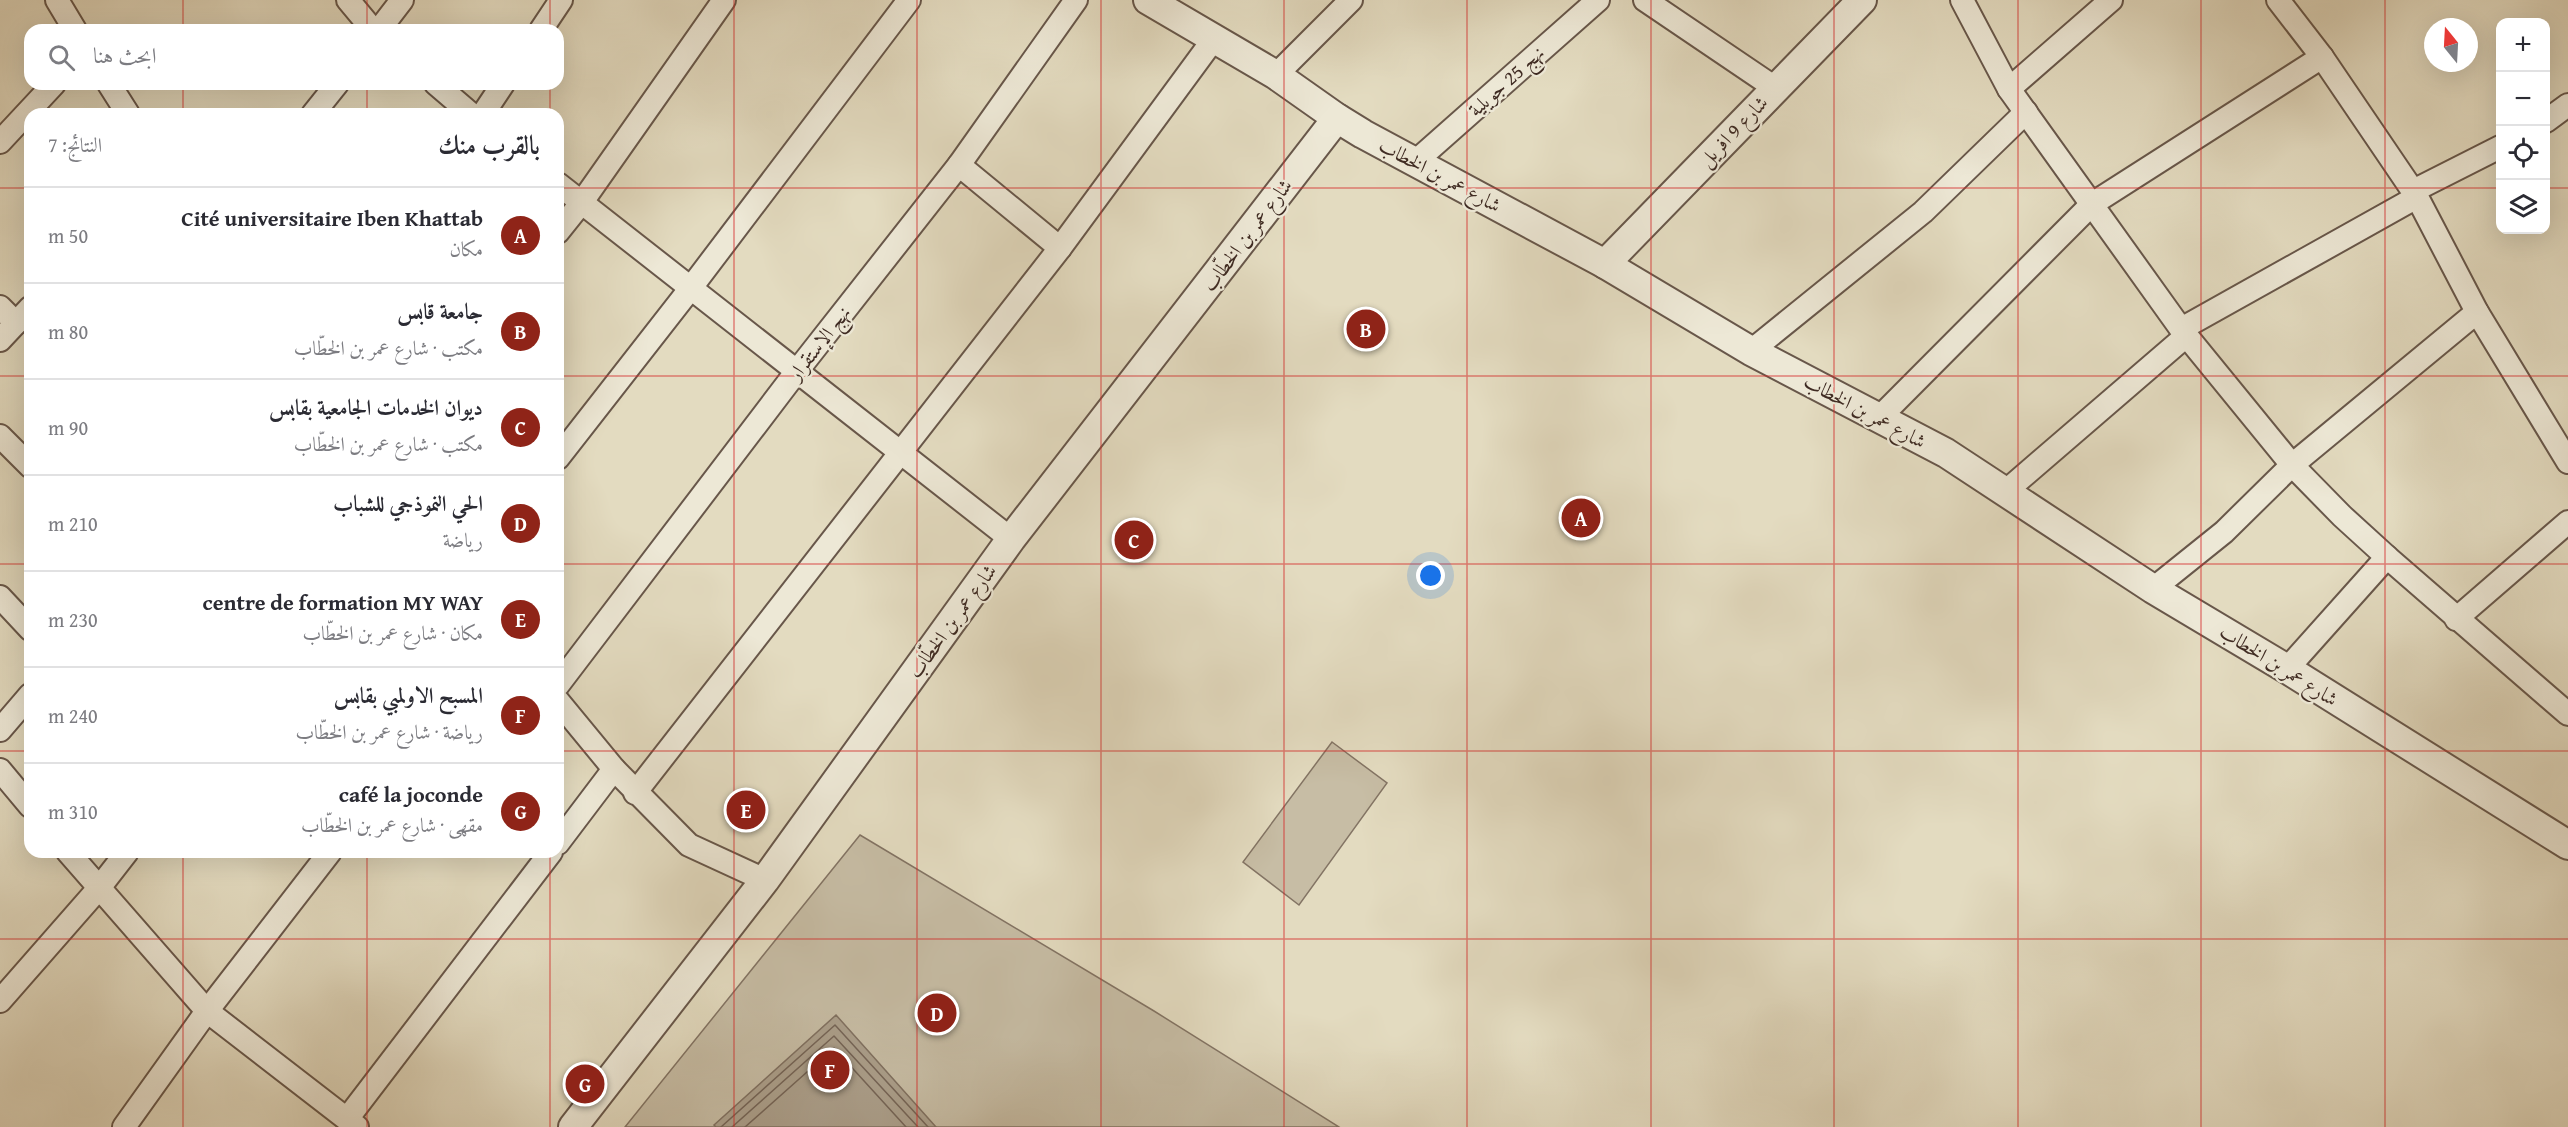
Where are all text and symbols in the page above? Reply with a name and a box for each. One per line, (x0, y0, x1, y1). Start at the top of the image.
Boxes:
north arrow (2424, 18, 2478, 72)
map controls (2496, 18, 2550, 234)
button: + (2496, 18, 2550, 72)
search box (24, 24, 564, 90)
street label: نهج 25 جويلية (1461, 38, 1553, 126)
text: ابحث هنا (93, 39, 157, 71)
icon: search (45, 41, 78, 74)
button: − (2496, 72, 2550, 126)
street label: شارع 9 افريل (1691, 88, 1777, 176)
text: بالقرب منك (438, 125, 540, 164)
button: locate (2496, 126, 2550, 180)
text: النتائج: 7 (48, 130, 102, 159)
street label: شارع عمر بن الخطاب (1372, 130, 1507, 223)
street label: شارع عمر بن الخطّاب (1194, 172, 1302, 300)
button: layers (2496, 180, 2550, 234)
text: Cité universitaire Iben Khattab (181, 202, 483, 234)
text: 50 m (48, 221, 88, 250)
text: A (514, 221, 527, 250)
text: مكان (449, 234, 483, 263)
text: جامعة قابس (397, 295, 483, 327)
street label: نهج الإستقرار (779, 299, 860, 390)
pin: B (1346, 306, 1386, 352)
text: 80 m (48, 317, 88, 346)
text: B (514, 317, 527, 346)
text: مكتب · شارع عمر بن الخطّاب (294, 333, 483, 362)
street label: شارع عمر بن الخطاب (1797, 366, 1932, 459)
text: ديوان الخدمات الجامعية بقابس (269, 391, 483, 423)
text: 90 m (48, 413, 88, 442)
text: C (515, 413, 526, 442)
text: مكتب · شارع عمر بن الخطّاب (294, 429, 483, 458)
text: الحي النموذجي للشباب (333, 487, 483, 519)
pin: A (1562, 496, 1600, 540)
text: 210 m (48, 509, 98, 538)
text: D (514, 509, 527, 538)
pin: C (1114, 518, 1154, 562)
text: رياضة (443, 525, 483, 554)
street label: شارع عمر بن الخطّاب (900, 558, 1006, 686)
your location (1416, 561, 1445, 590)
text: centre de formation MY WAY (203, 586, 483, 618)
text: 230 m (48, 605, 98, 634)
text: E (515, 605, 526, 634)
street label: شارع عمر بن الخطاب (2212, 617, 2344, 716)
text: مكان · شارع عمر بن الخطّاب (302, 618, 483, 647)
text: المسبح الاولمبي بقابس (334, 679, 483, 711)
text: 240 m (48, 701, 98, 730)
text: F (515, 701, 526, 730)
text: رياضة · شارع عمر بن الخطّاب (296, 717, 483, 746)
text: café la joconde (339, 778, 483, 810)
pin: E (726, 788, 766, 832)
text: 310 m (48, 797, 98, 826)
text: G (514, 797, 527, 826)
text: مقهى · شارع عمر بن الخطّاب (301, 810, 483, 839)
pin: D (918, 990, 956, 1036)
pin: F (810, 1048, 850, 1092)
pin: G (566, 1062, 604, 1106)

